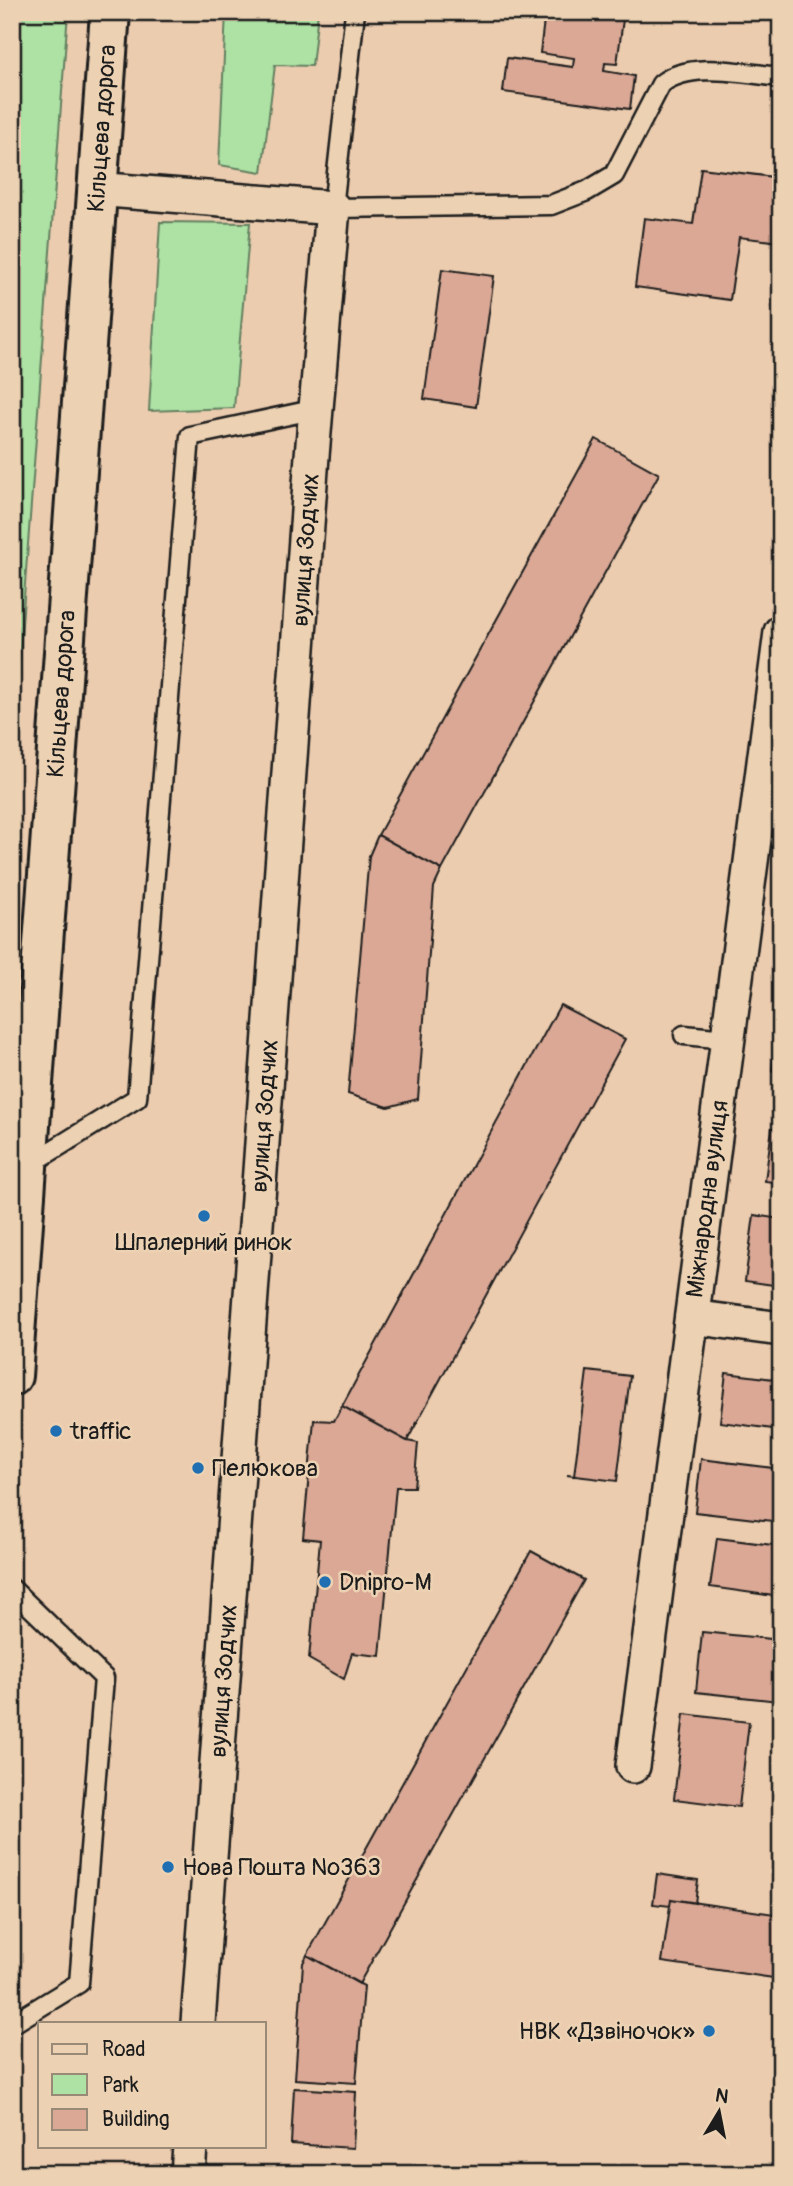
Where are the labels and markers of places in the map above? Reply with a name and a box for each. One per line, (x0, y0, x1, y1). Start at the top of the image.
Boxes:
marker: Шпалерний ринок (196, 1208, 212, 1224)
place label: Шпалерний ринок (115, 1228, 293, 1257)
place label: traffic (69, 1417, 132, 1446)
marker: traffic (48, 1423, 64, 1439)
place label: Пелюкова (212, 1454, 318, 1483)
marker: Пелюкова (190, 1460, 206, 1476)
place label: Dnipro-M (339, 1568, 432, 1597)
marker: Dnipro-M (317, 1574, 333, 1590)
place label: Нова Пошта №363 (182, 1853, 381, 1882)
marker: Нова Пошта №363 (160, 1859, 176, 1875)
place label: НВК «Дзвіночок» (519, 2017, 695, 2046)
marker: НВК «Дзвіночок» (701, 2023, 717, 2039)

